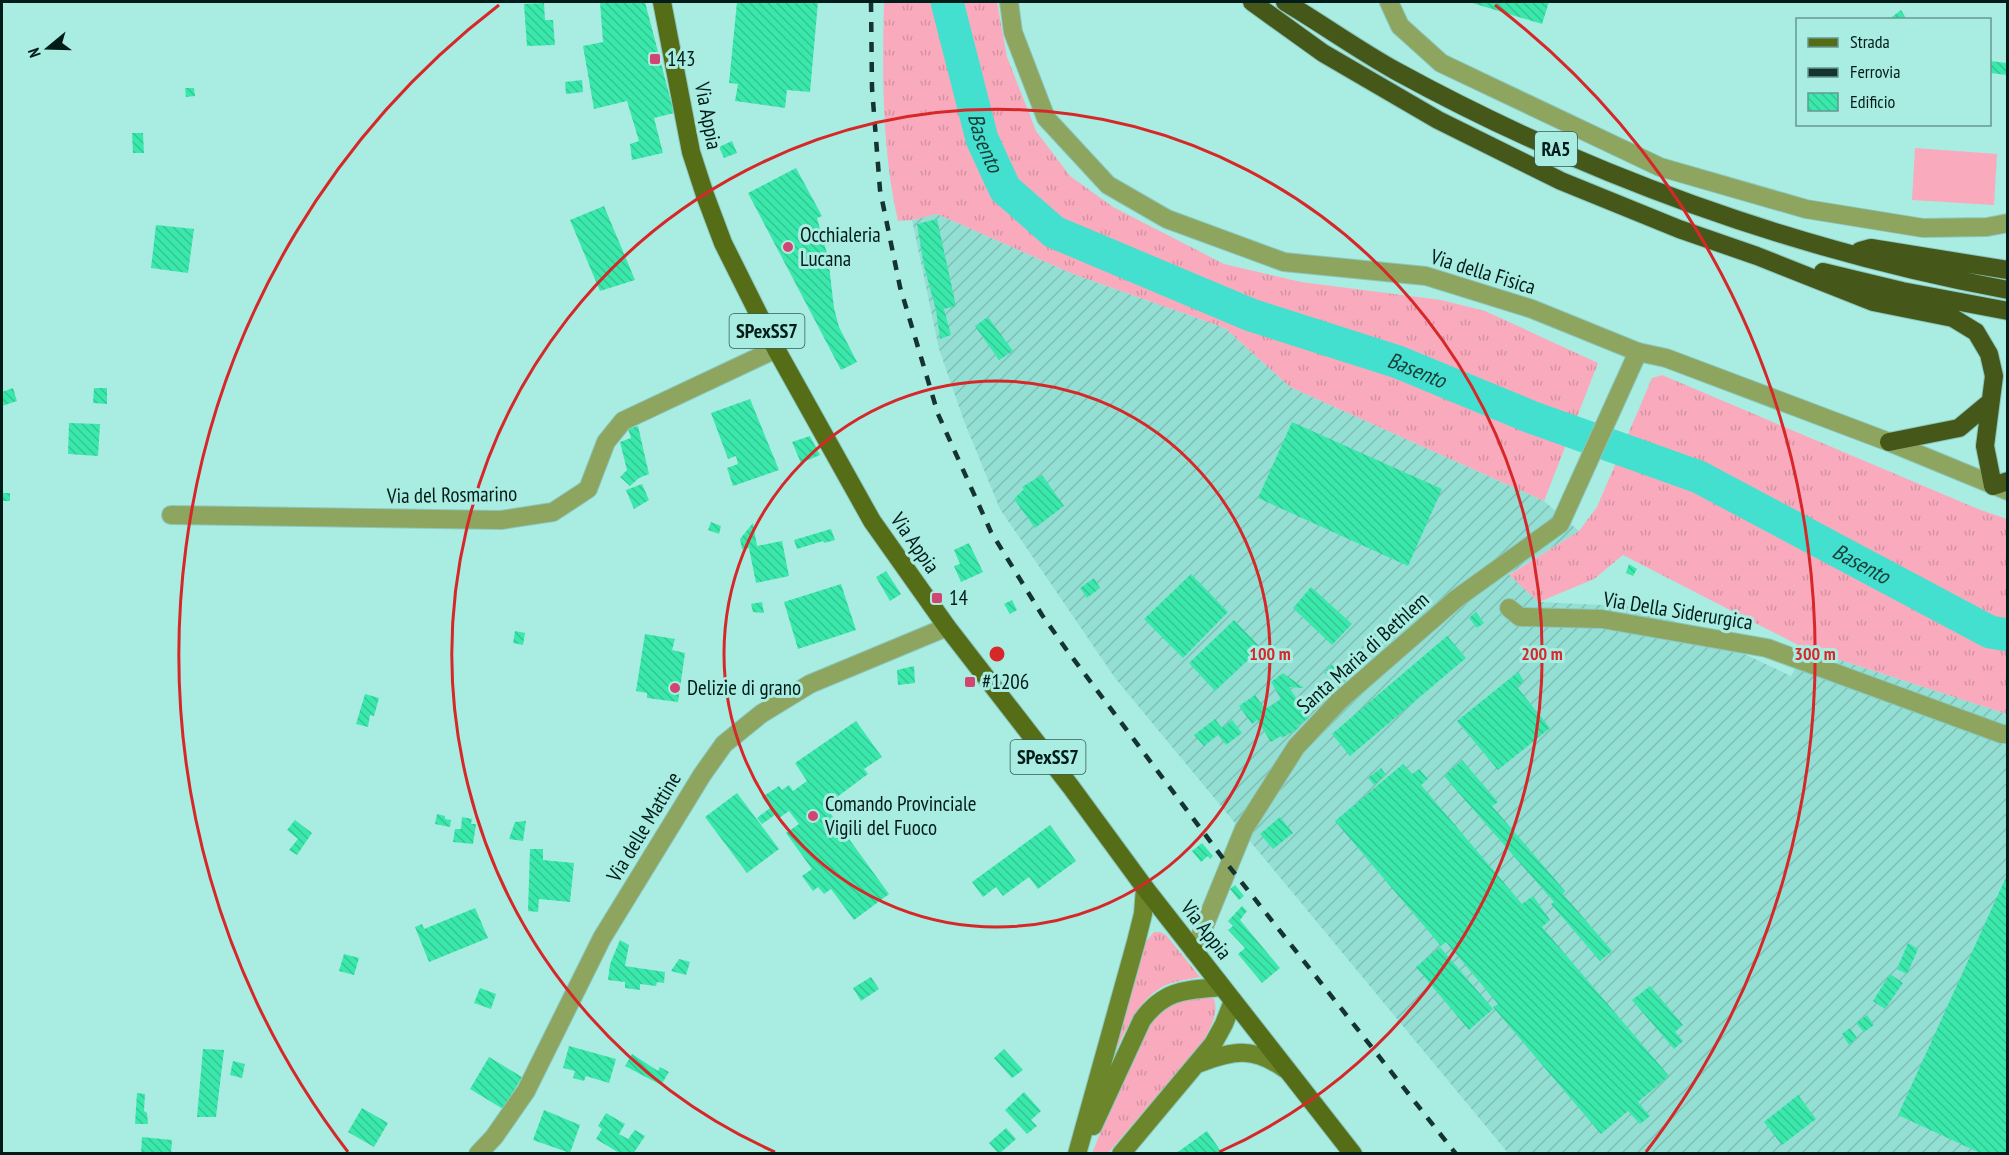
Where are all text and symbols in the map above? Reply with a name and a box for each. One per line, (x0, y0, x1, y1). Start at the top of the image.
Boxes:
north arrow (18, 18, 78, 78)
legend (1796, 18, 1991, 126)
text: Strada (1850, 30, 1890, 53)
place label: 143 (667, 45, 695, 72)
text: N (23, 46, 45, 60)
marker: 143 (648, 52, 662, 66)
text: Ferrovia (1850, 60, 1900, 83)
street label: Via Appia (689, 79, 728, 152)
text: Edificio (1850, 90, 1896, 113)
water label: Basento (962, 111, 1010, 178)
road number: RA5 (1535, 132, 1577, 166)
place label: Occhialeria Lucana (800, 221, 881, 272)
marker: Occhialeria Lucana (781, 240, 795, 254)
street label: Via della Fisica (1426, 242, 1539, 300)
road number: SPexSS7 (730, 314, 804, 348)
water label: Basento (1384, 346, 1452, 395)
street label: Via del Rosmarino (386, 480, 517, 509)
street label: Via Appia (884, 506, 946, 578)
water label: Basento (1828, 537, 1896, 591)
place label: 14 (949, 584, 968, 611)
street label: Via Della Siderurgica (1600, 585, 1755, 636)
street label: Santa Maria di Bethlem (1291, 586, 1435, 719)
marker: 14 (930, 591, 944, 605)
text: 100 m (1249, 642, 1291, 665)
text: 200 m (1521, 642, 1563, 665)
text: 300 m (1794, 642, 1836, 665)
centre of rings (987, 644, 1007, 664)
place label: #1206 (982, 668, 1029, 695)
place label: Delizie di grano (687, 674, 801, 701)
marker: #1206 (963, 675, 977, 689)
marker: Delizie di grano (668, 681, 682, 695)
road number: SPexSS7 (1010, 740, 1086, 774)
street label: Via delle Mattine (600, 767, 687, 888)
place label: Comando Provinciale Vigili del Fuoco (824, 790, 976, 841)
marker: Comando Provinciale Vigili del Fuoco (806, 809, 820, 823)
street label: Via Appia (1174, 894, 1238, 965)

